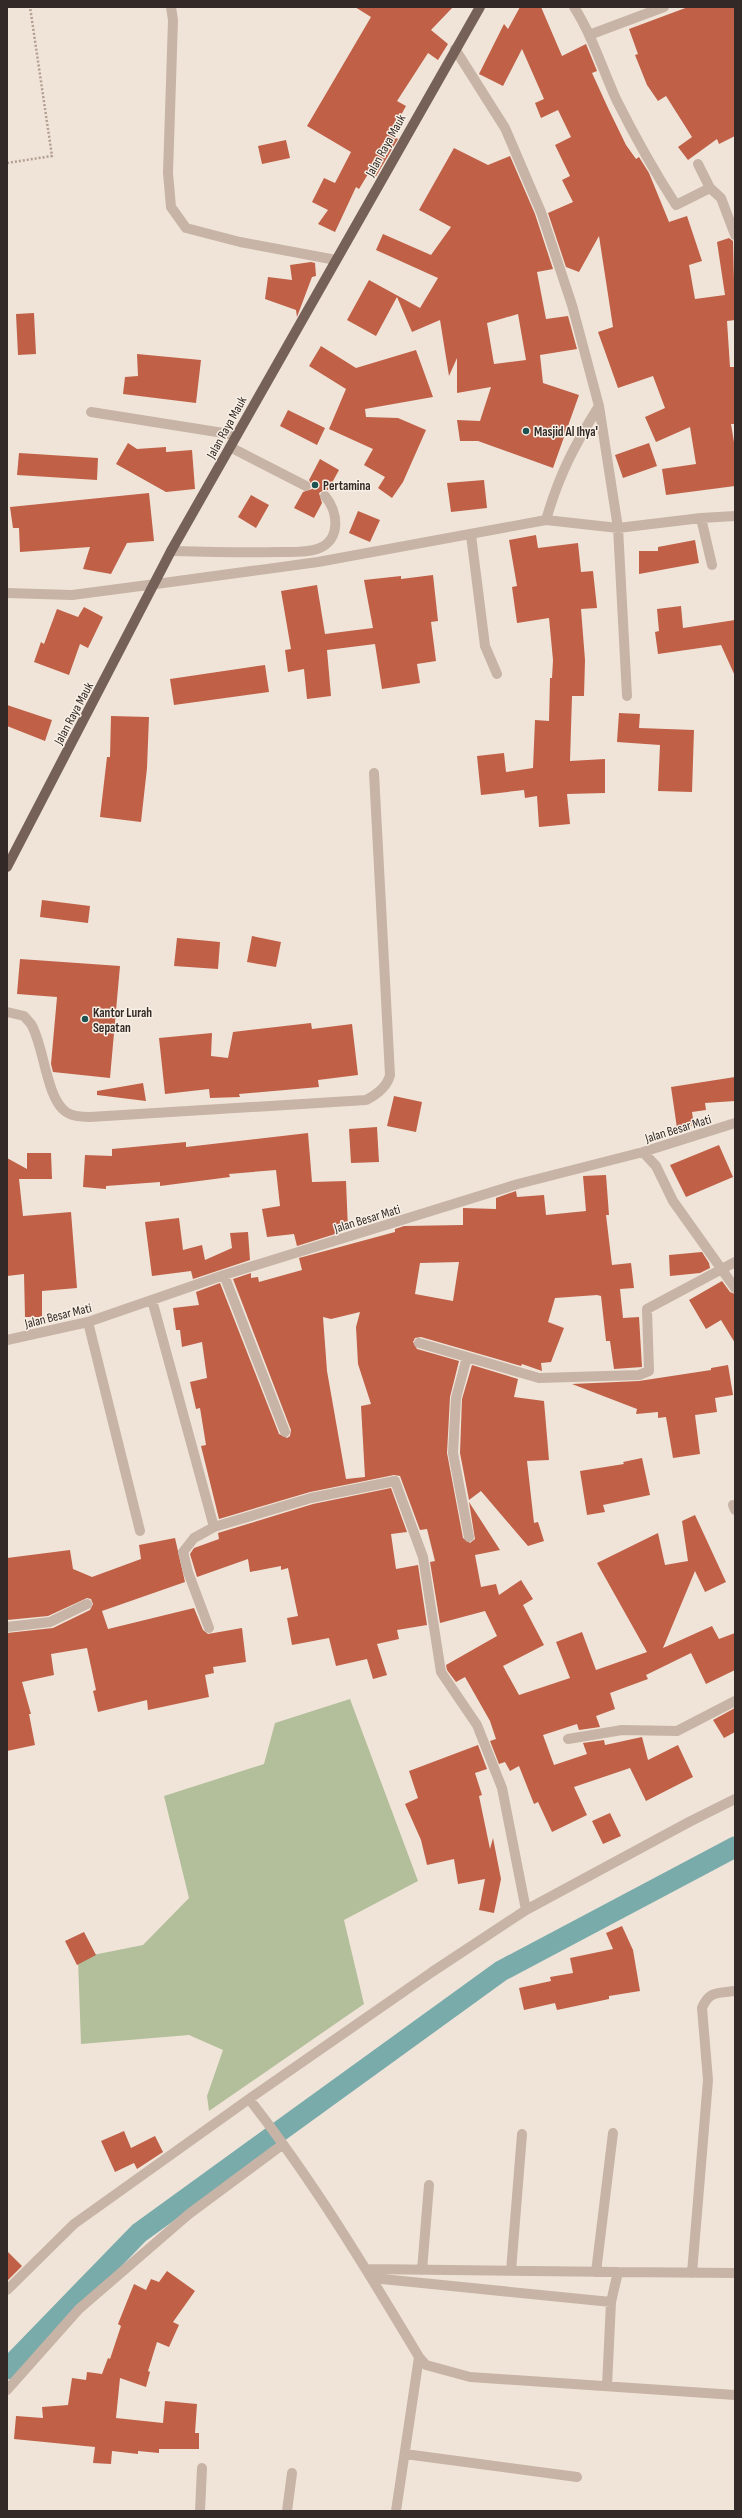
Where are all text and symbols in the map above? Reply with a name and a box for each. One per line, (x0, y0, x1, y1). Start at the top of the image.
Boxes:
street label: Jalan Raya Mauk (362, 112, 409, 180)
street label: Jalan Raya Mauk (203, 394, 250, 462)
place label: Masjid Al Ihya' (534, 424, 598, 440)
marker: Masjid Al Ihya' (521, 426, 531, 436)
place label: Pertamina (323, 478, 371, 494)
marker: Pertamina (310, 480, 320, 490)
street label: Jalan Raya Mauk (50, 679, 97, 748)
place label: Kantor Lurah Sepatan (93, 1005, 152, 1036)
marker: Kantor Lurah Sepatan (80, 1014, 90, 1024)
street label: Jalan Besar Mati (642, 1111, 713, 1147)
street label: Jalan Besar Mati (331, 1201, 402, 1237)
street label: Jalan Besar Mati (22, 1300, 93, 1332)

